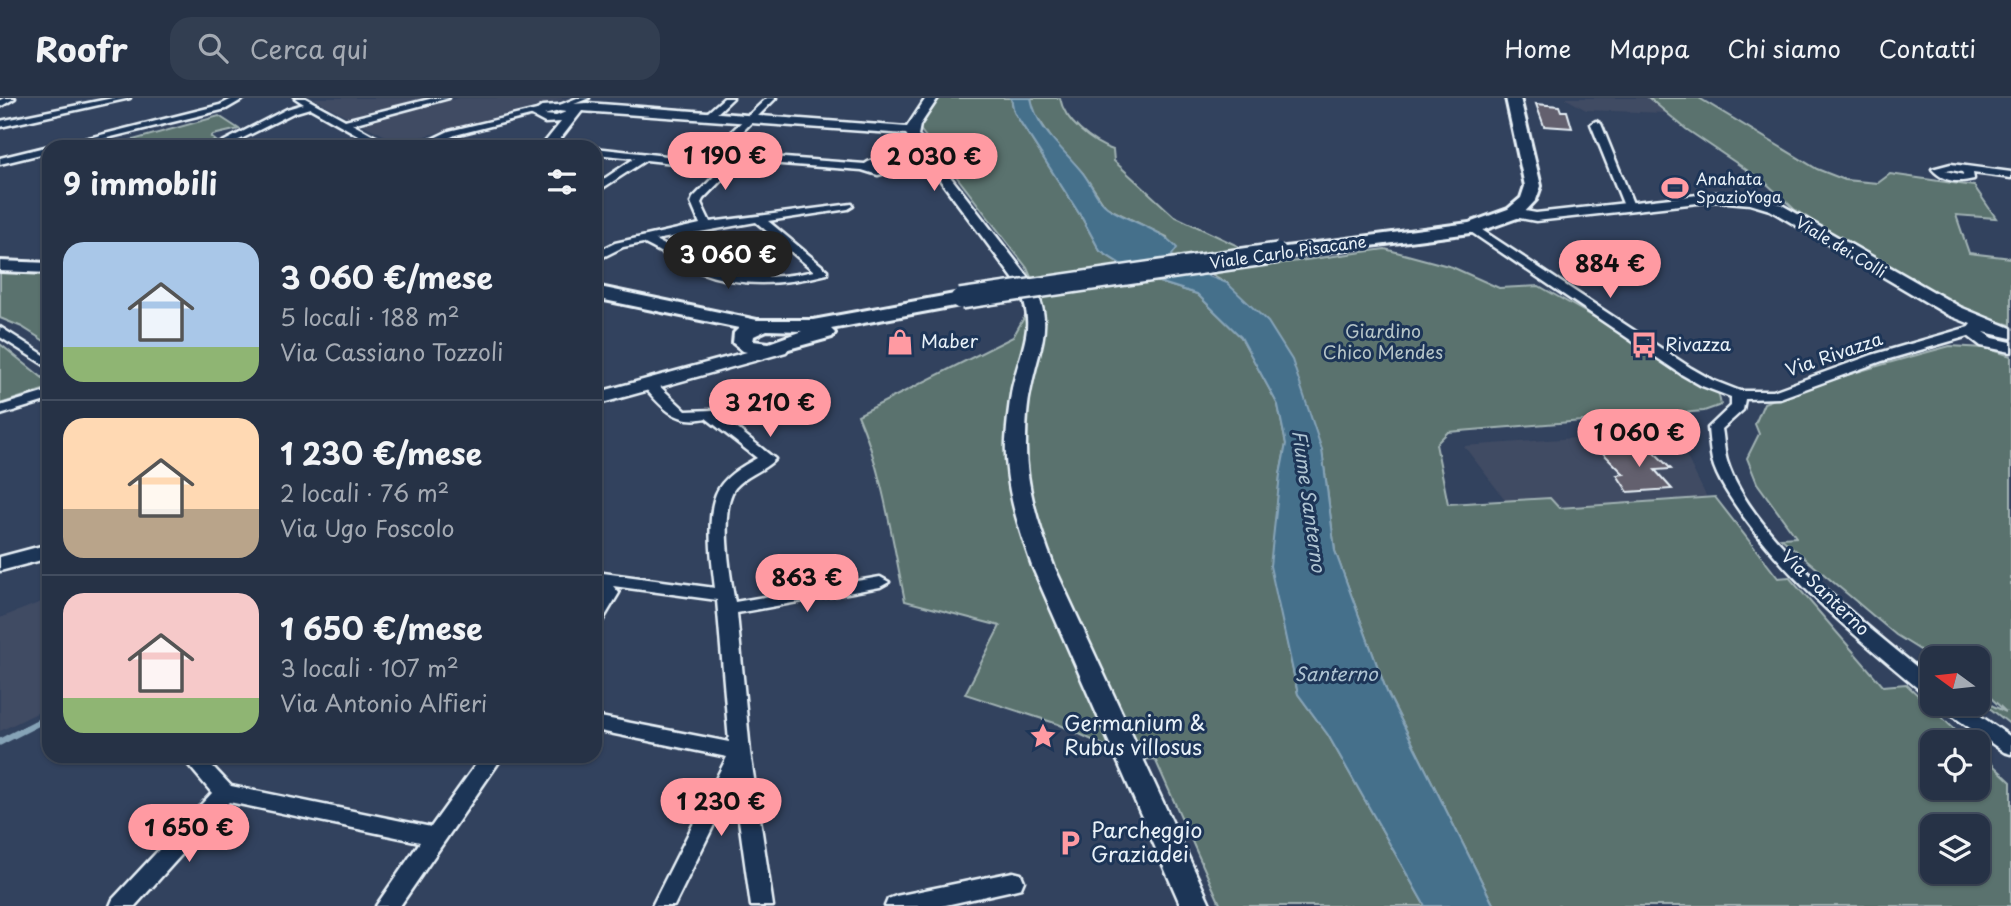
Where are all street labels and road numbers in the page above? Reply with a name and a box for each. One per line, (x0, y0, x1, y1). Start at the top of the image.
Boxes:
street label: Viale dei Colli (1792, 210, 1891, 283)
street label: Viale Carlo Pisacane (1208, 228, 1368, 274)
street label: Via Rivazza (1781, 324, 1886, 383)
street label: Via Santerno (1776, 543, 1876, 641)

